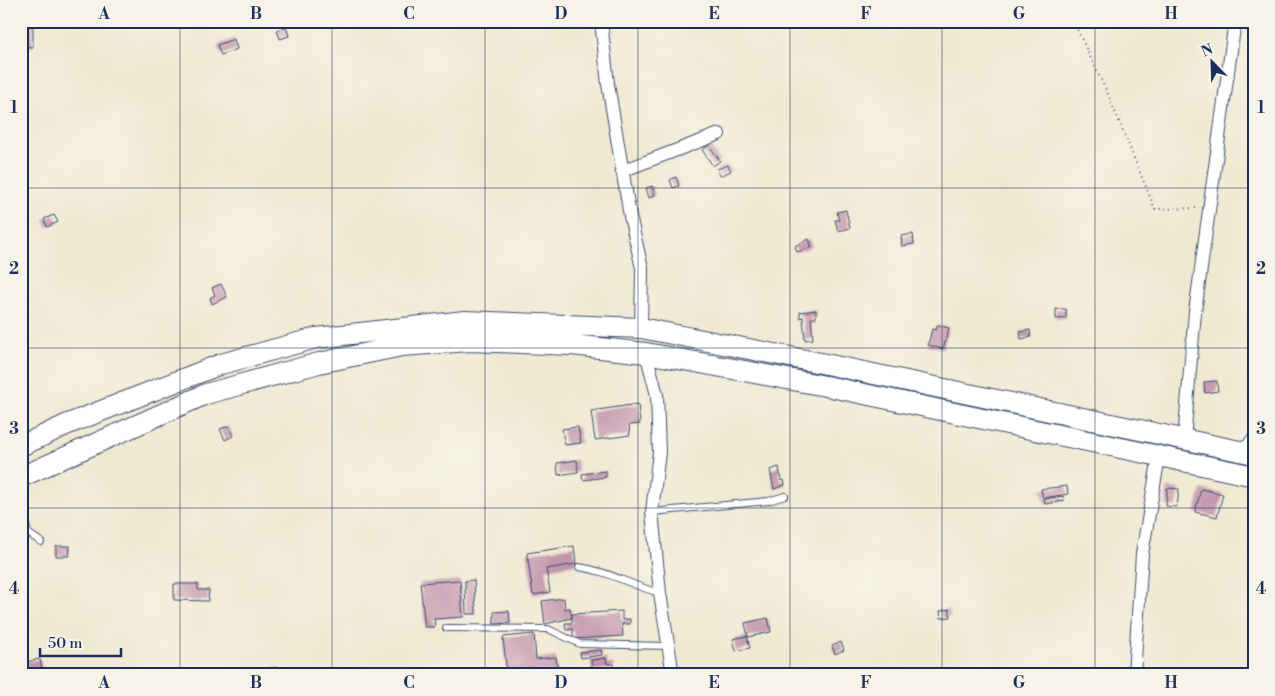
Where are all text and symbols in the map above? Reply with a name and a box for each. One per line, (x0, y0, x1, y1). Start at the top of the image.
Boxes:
text: A (97, 4, 110, 24)
text: B (250, 4, 262, 24)
text: C (403, 4, 415, 24)
text: D (555, 4, 568, 24)
text: E (708, 4, 720, 24)
text: F (860, 4, 872, 24)
text: G (1013, 4, 1026, 24)
text: H (1164, 4, 1178, 24)
north arrow (1188, 38, 1238, 88)
text: N (1199, 41, 1216, 61)
text: 1 (10, 98, 18, 118)
text: 1 (1257, 98, 1265, 118)
text: 2 (9, 259, 19, 279)
text: 2 (1256, 259, 1266, 279)
text: 3 (9, 419, 19, 439)
text: 3 (1256, 419, 1266, 439)
text: 4 (9, 579, 20, 599)
text: 4 (1256, 579, 1267, 599)
scale bar (40, 626, 121, 658)
text: 50 m (48, 634, 82, 653)
text: A (97, 673, 110, 693)
text: B (250, 673, 262, 693)
text: C (403, 673, 415, 693)
text: D (555, 673, 568, 693)
text: E (708, 673, 720, 693)
text: F (860, 673, 872, 693)
text: G (1013, 673, 1026, 693)
text: H (1164, 673, 1178, 693)

